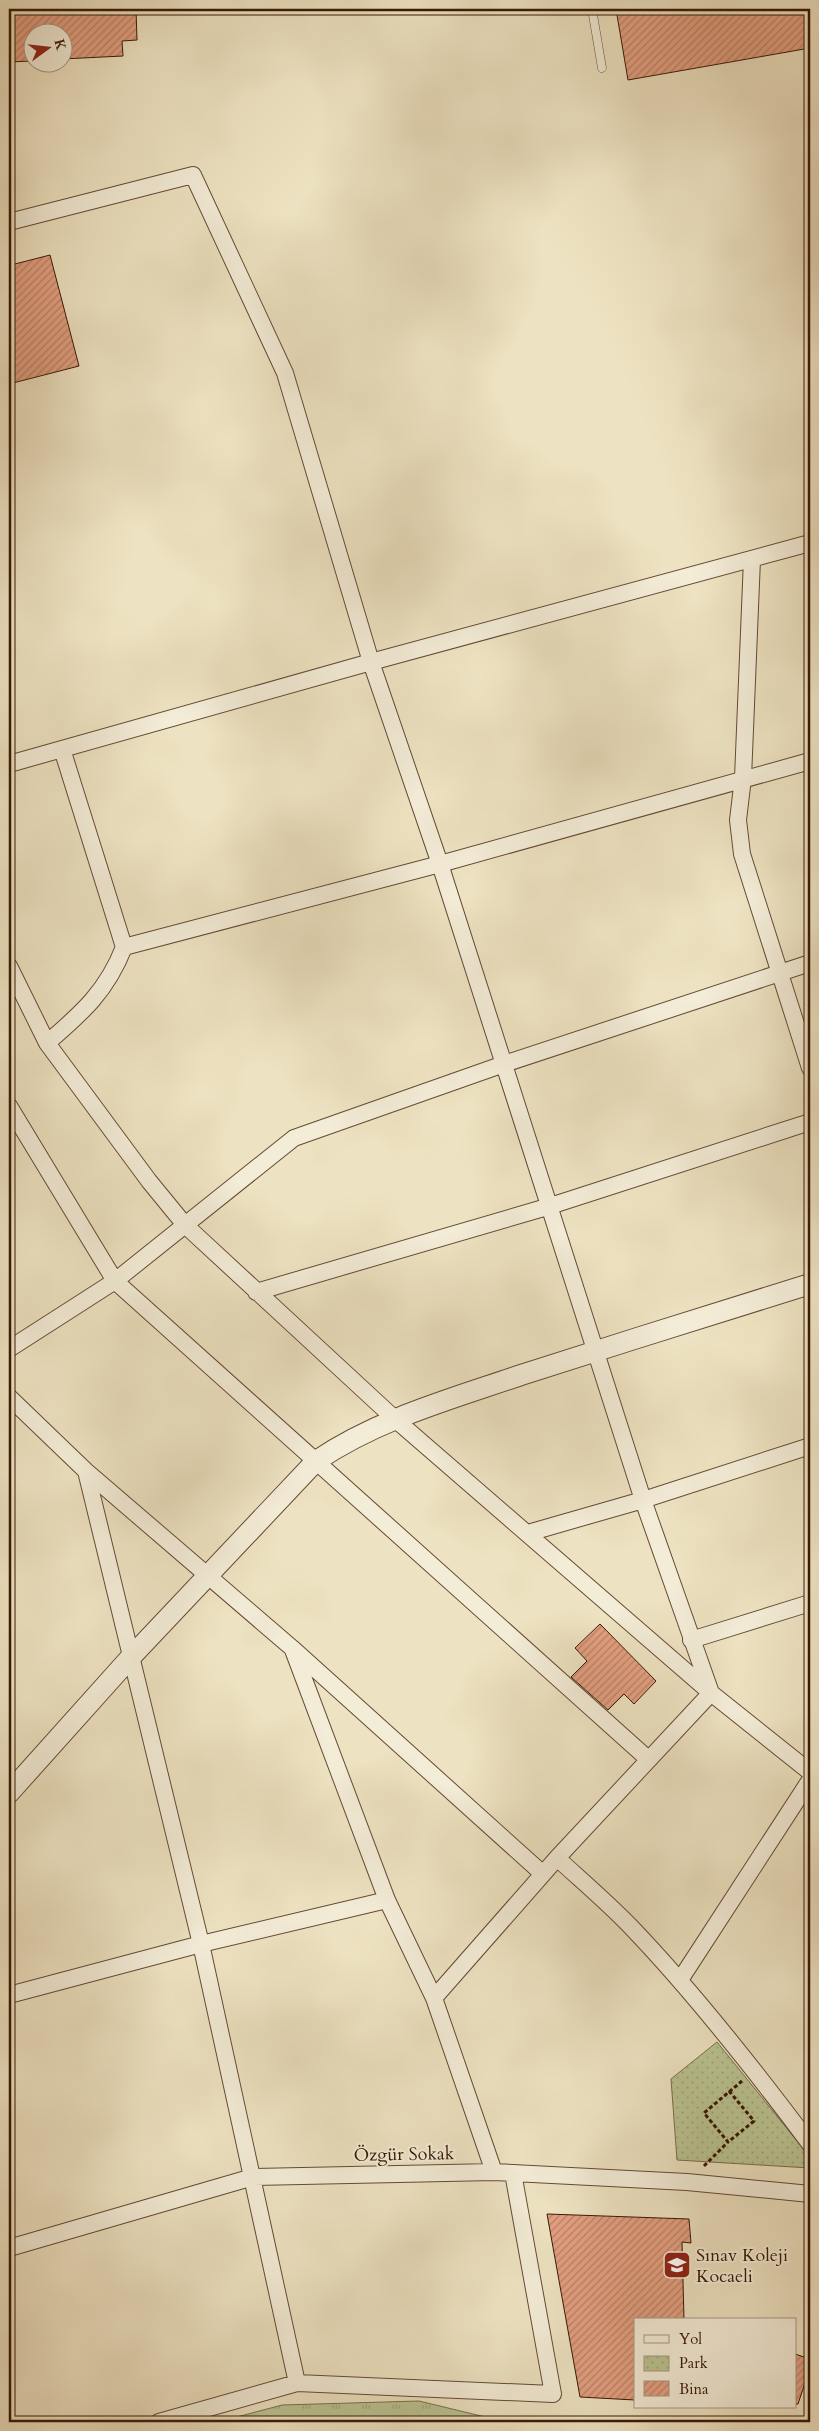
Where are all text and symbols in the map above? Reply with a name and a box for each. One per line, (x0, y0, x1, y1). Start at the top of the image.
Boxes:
north arrow (22, 22, 72, 72)
text: K (49, 37, 71, 53)
street label: Özgür Sokak (353, 2141, 455, 2168)
place label: Sınav Koleji Kocaeli (696, 2243, 788, 2289)
school or university icon: Sınav Koleji Kocaeli (662, 2250, 692, 2280)
legend (634, 2318, 796, 2408)
text: Yol (679, 2329, 702, 2349)
text: Park (679, 2353, 708, 2373)
text: Bina (679, 2379, 709, 2399)

